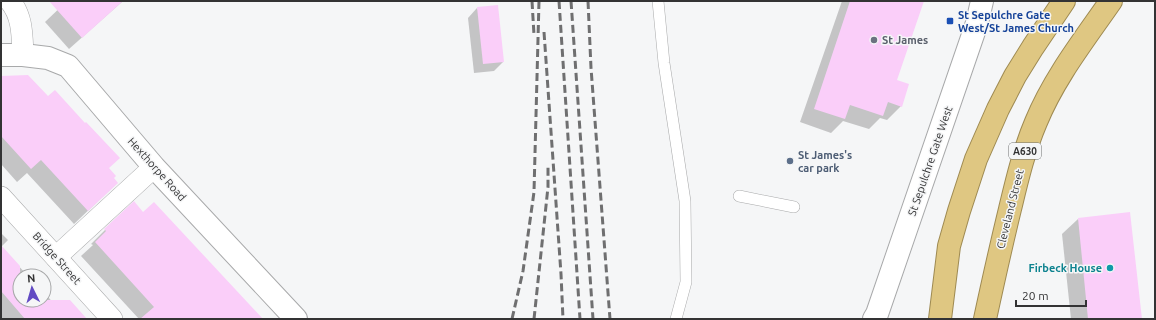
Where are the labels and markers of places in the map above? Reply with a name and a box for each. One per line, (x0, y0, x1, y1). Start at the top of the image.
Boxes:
place label: St Sepulchre Gate West/St James Church (958, 9, 1074, 34)
marker: St Sepulchre Gate West/St James Church (945, 16, 955, 26)
place label: St James (882, 34, 928, 46)
marker: St James (869, 35, 879, 45)
place label: St James's car park (798, 149, 852, 174)
marker: St James's car park (785, 156, 795, 166)
place label: Firbeck House (1029, 262, 1102, 274)
marker: Firbeck House (1105, 263, 1115, 273)

